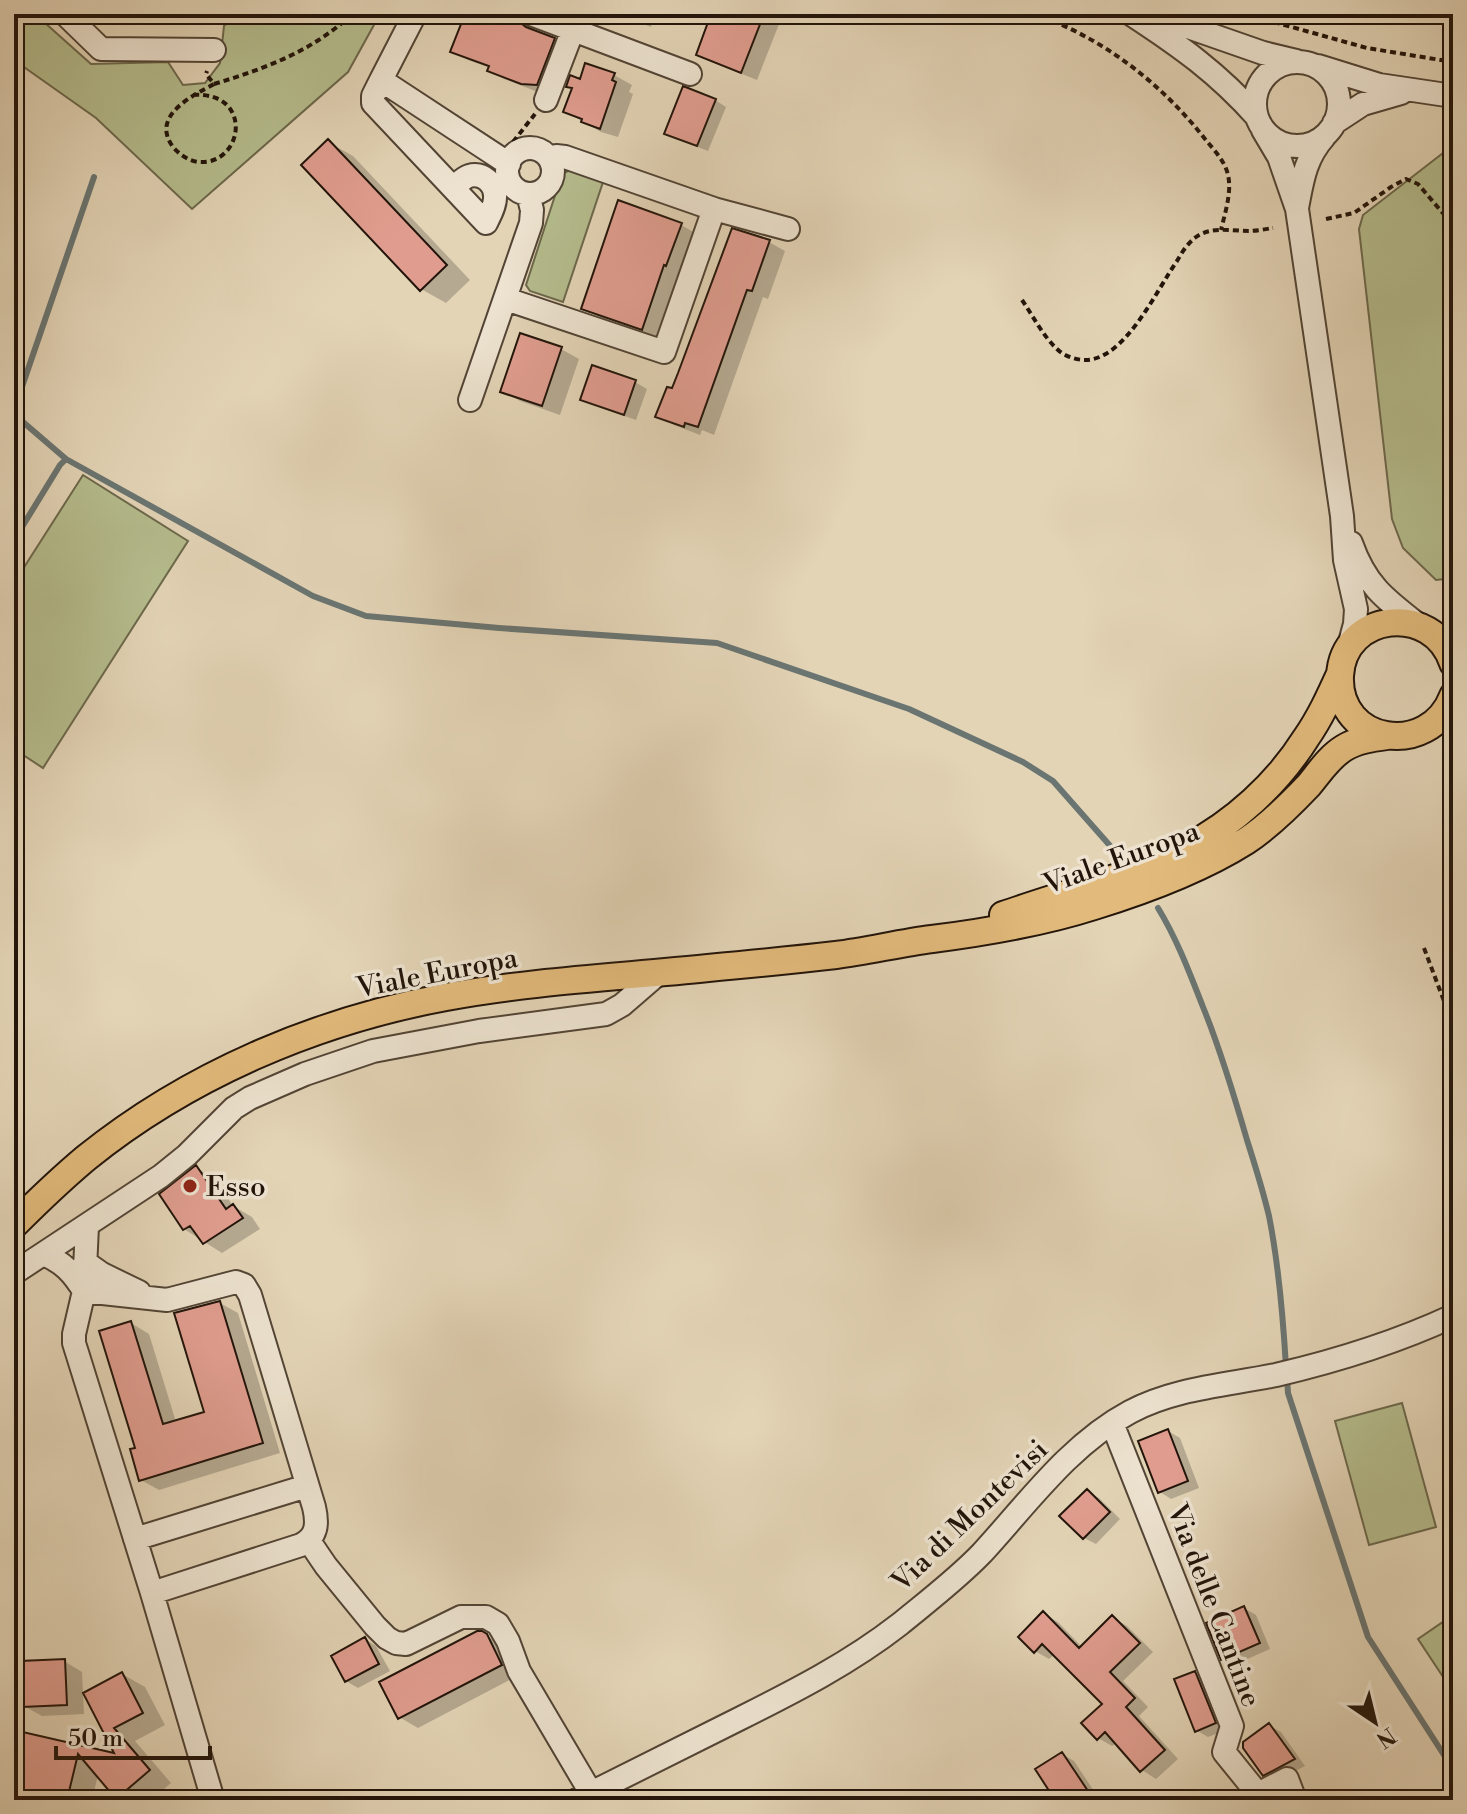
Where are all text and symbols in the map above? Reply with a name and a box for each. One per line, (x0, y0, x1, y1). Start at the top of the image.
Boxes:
street label: Viale Europa (1038, 814, 1205, 903)
street label: Viale Europa (353, 941, 522, 1006)
place label: Esso (206, 1170, 266, 1205)
marker: Esso (181, 1177, 199, 1195)
street label: Via di Montevisi (884, 1433, 1056, 1600)
street label: Via delle Cantine (1159, 1498, 1268, 1712)
north arrow (1335, 1682, 1415, 1762)
scale bar (56, 1710, 210, 1760)
text: N (1370, 1721, 1400, 1754)
text: 50 m (68, 1724, 123, 1754)

